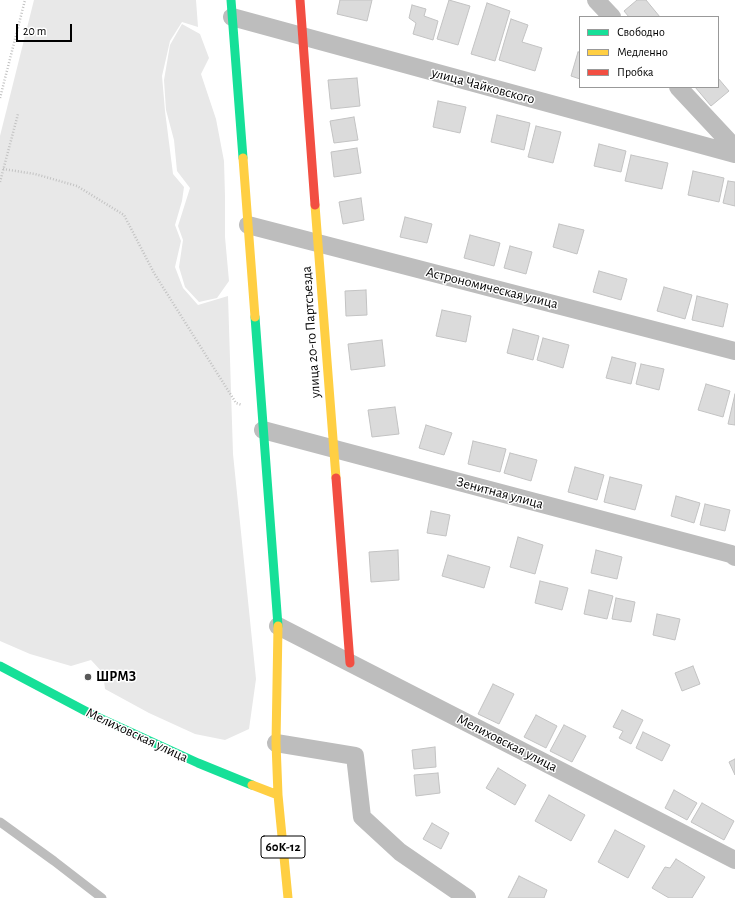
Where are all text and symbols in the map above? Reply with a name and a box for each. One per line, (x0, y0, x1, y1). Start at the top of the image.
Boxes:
scale bar (18, 16, 74, 42)
legend (579, 16, 719, 88)
text: 20 m (23, 25, 46, 37)
text: Свободно (617, 26, 665, 38)
text: Медленно (617, 46, 668, 58)
street label: улица Чайковского (430, 64, 536, 108)
text: Пробка (617, 66, 654, 78)
street label: Астрономическая улица (424, 263, 560, 313)
street label: улица 20-го Партсъезда (298, 265, 324, 399)
street label: Зенитная улица (455, 473, 545, 513)
place label: ШРМЗ (96, 669, 136, 685)
marker: ШРМЗ (83, 672, 93, 682)
street label: Мелиховская улица (83, 704, 191, 766)
street label: Мелиховская улица (454, 710, 560, 776)
road number: 60К-12 (261, 836, 305, 858)

